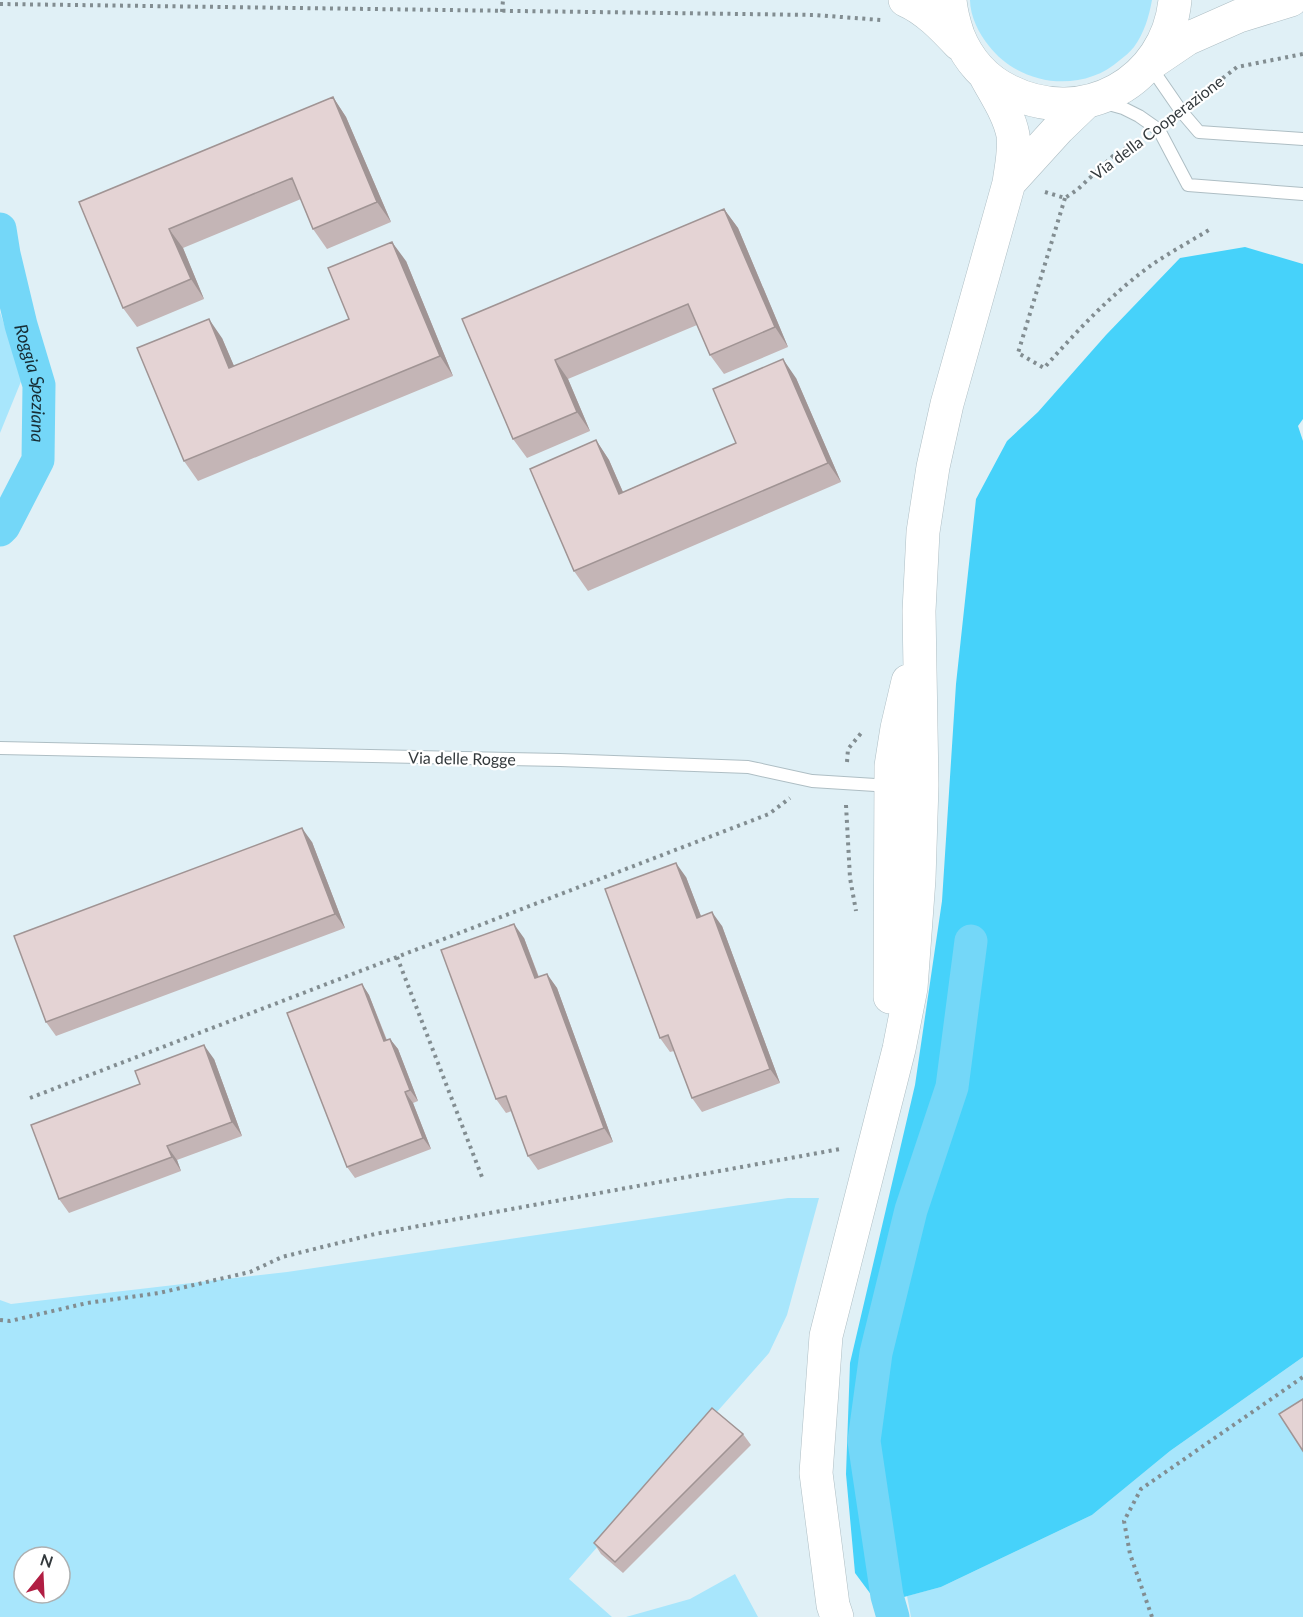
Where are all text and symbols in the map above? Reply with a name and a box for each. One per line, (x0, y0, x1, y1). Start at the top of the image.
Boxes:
street label: Via della Cooperazione (1087, 71, 1227, 183)
water label: Roggia Speziana (10, 321, 50, 443)
street label: Via delle Rogge (408, 748, 516, 768)
north arrow (12, 1545, 72, 1605)
text: N (38, 1549, 56, 1571)

